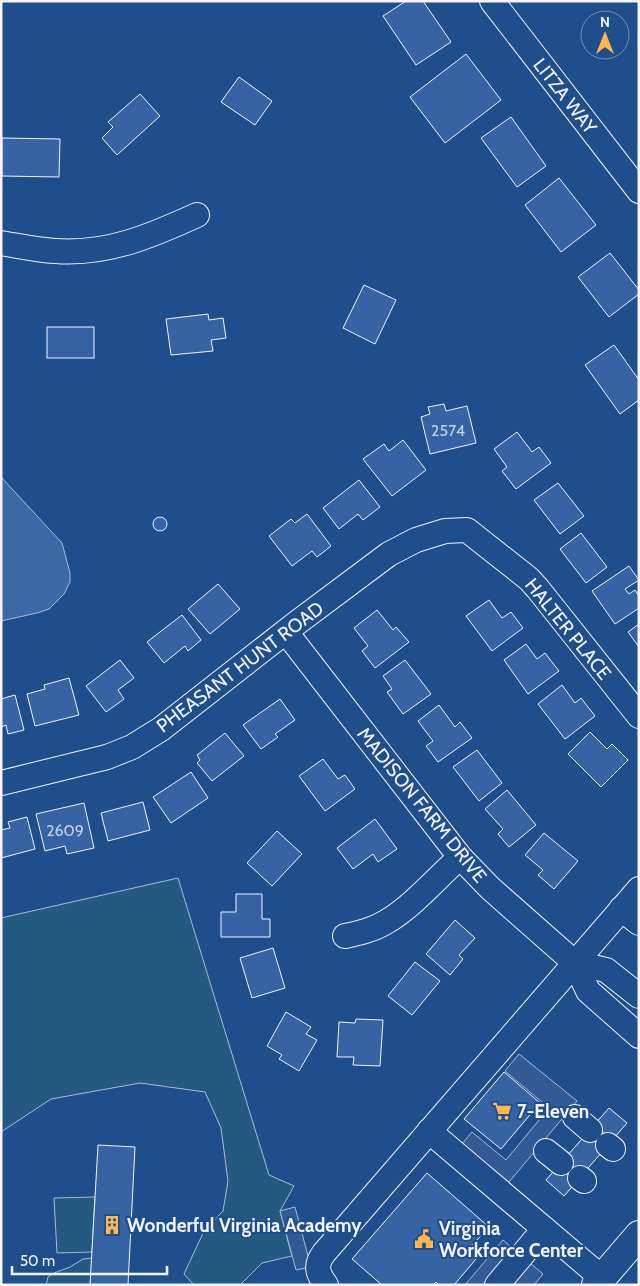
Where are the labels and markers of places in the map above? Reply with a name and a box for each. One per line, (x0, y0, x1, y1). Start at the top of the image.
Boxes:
supermarket icon: 7-Eleven (491, 1100, 513, 1122)
place label: 7-Eleven (517, 1100, 589, 1123)
building icon: Wonderful Virginia Academy (101, 1214, 123, 1236)
place label: Wonderful Virginia Academy (127, 1214, 362, 1237)
place label: Virginia Workforce Center (439, 1217, 584, 1262)
public building icon: Virginia Workforce Center (413, 1228, 435, 1250)

